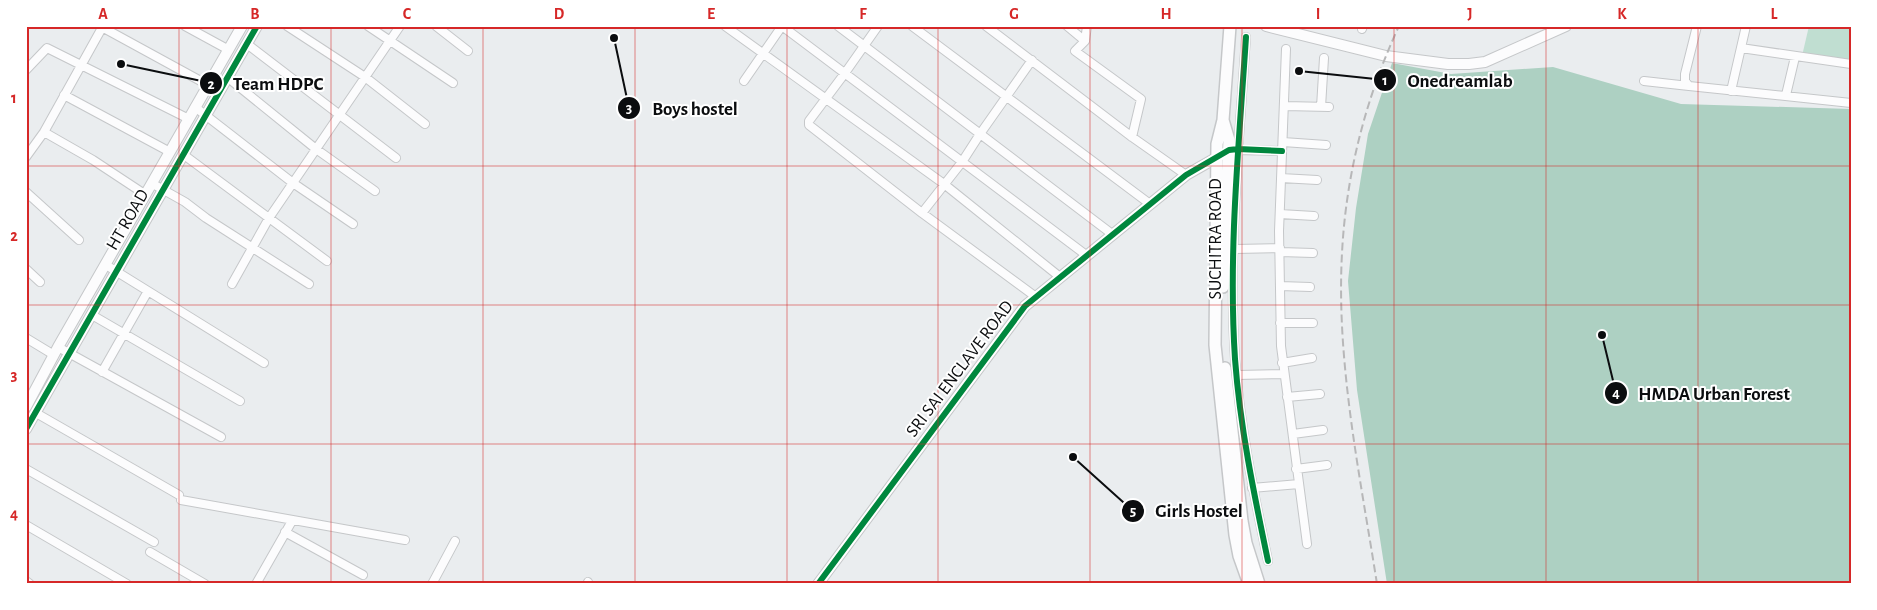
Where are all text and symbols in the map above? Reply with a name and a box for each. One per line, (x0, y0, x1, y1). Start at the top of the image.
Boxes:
text: A (98, 6, 108, 22)
text: B (250, 6, 260, 22)
text: C (403, 6, 412, 22)
text: D (554, 6, 565, 22)
text: E (707, 6, 715, 22)
text: F (859, 6, 867, 22)
text: G (1009, 6, 1019, 22)
text: H (1160, 6, 1172, 22)
text: I (1316, 6, 1320, 22)
text: J (1467, 6, 1473, 22)
text: K (1617, 6, 1627, 22)
text: L (1771, 6, 1778, 22)
callout: Onedreamlab (1372, 63, 1522, 97)
callout: Team HDPC (198, 66, 334, 100)
text: Onedreamlab (1407, 72, 1513, 91)
text: 1 (1382, 73, 1388, 88)
text: Team HDPC (233, 75, 323, 94)
text: 2 (207, 77, 215, 92)
text: 1 (11, 90, 17, 106)
callout: Boys hostel (617, 91, 748, 125)
text: Boys hostel (652, 100, 738, 119)
text: 3 (626, 101, 632, 116)
street label: SUCHITRA ROAD (1207, 178, 1225, 300)
street label: HT ROAD (103, 187, 153, 253)
text: 2 (10, 228, 18, 244)
street label: SRI SAI ENCLAVE ROAD (903, 298, 1017, 440)
text: 3 (11, 367, 18, 383)
callout: HMDA Urban Forest (1603, 376, 1800, 410)
text: HMDA Urban Forest (1638, 385, 1790, 404)
text: 4 (1612, 386, 1620, 401)
callout: Girls Hostel (1121, 494, 1253, 528)
text: Girls Hostel (1155, 502, 1243, 521)
text: 5 (1130, 504, 1136, 519)
text: 4 (10, 506, 18, 522)

